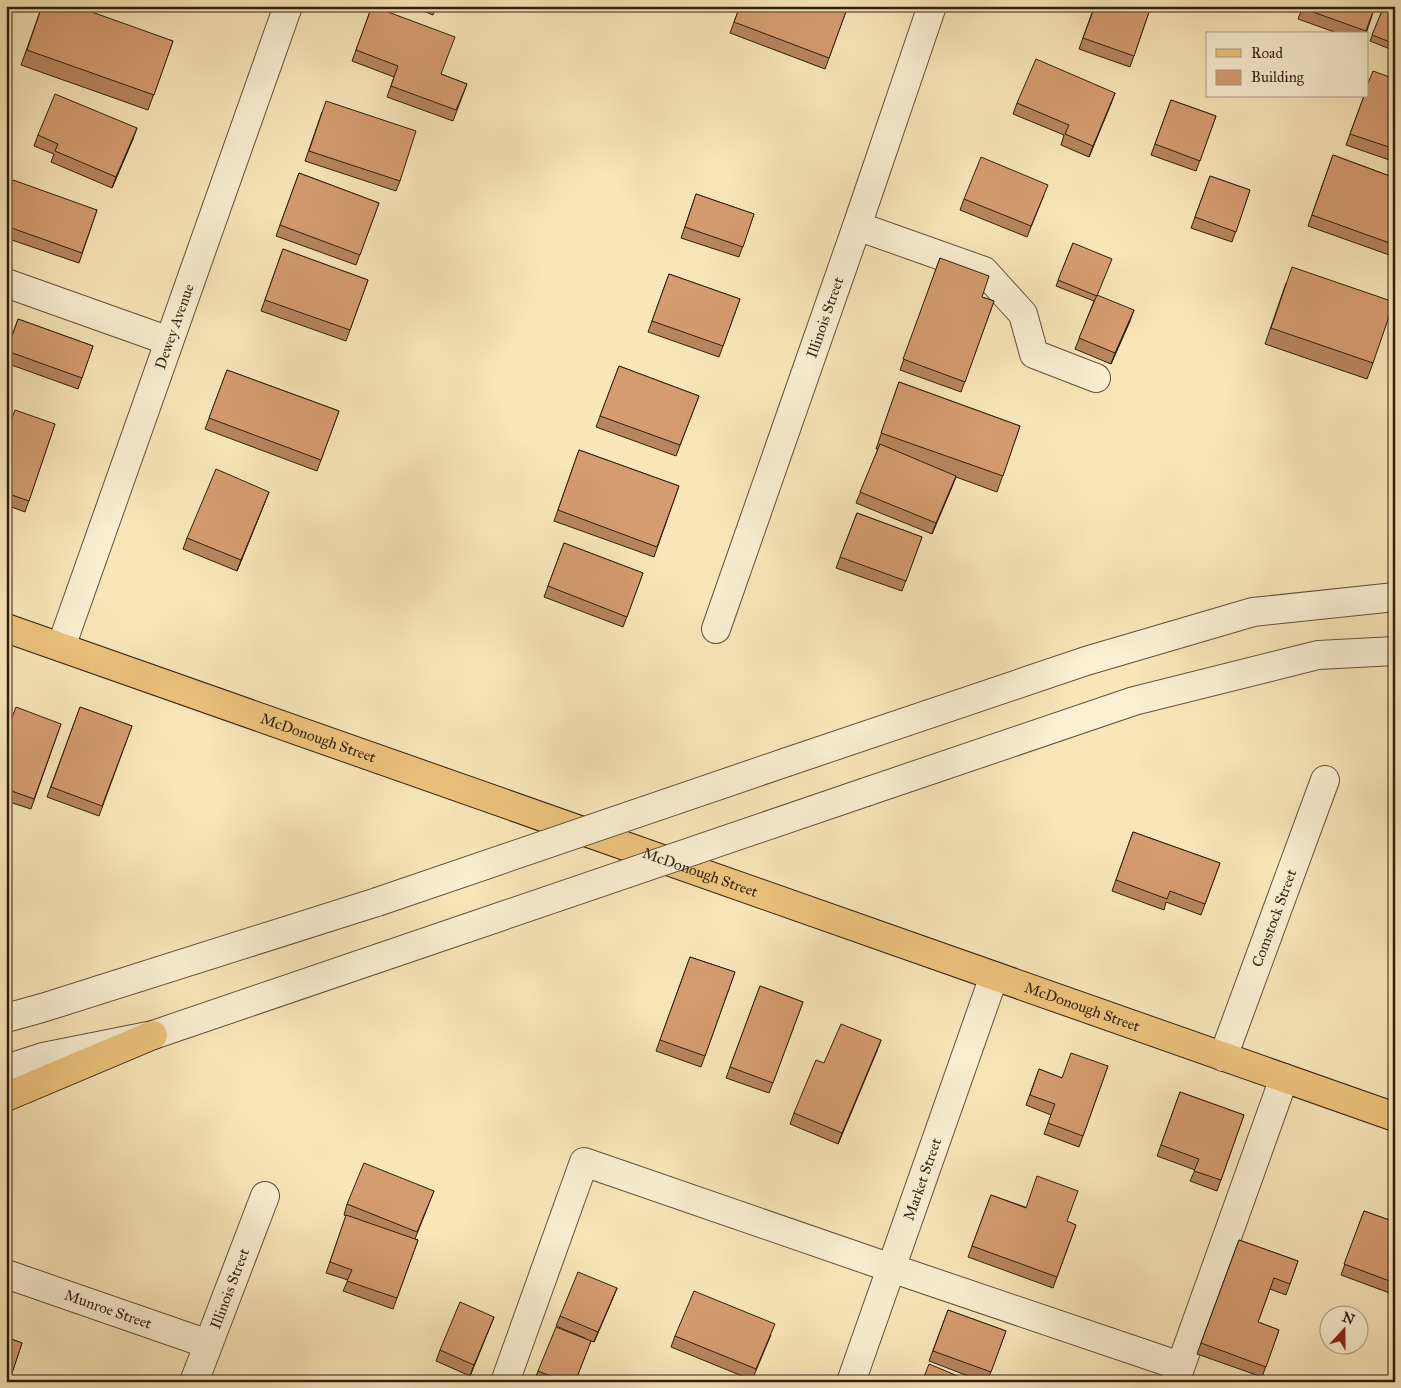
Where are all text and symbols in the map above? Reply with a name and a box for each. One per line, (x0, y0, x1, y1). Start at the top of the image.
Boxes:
legend (1206, 32, 1368, 98)
text: Road (1251, 44, 1283, 62)
text: Building (1251, 68, 1305, 86)
street label: Illinois Street (803, 274, 848, 360)
street label: Dewey Avenue (151, 281, 198, 372)
street label: McDonough Street (258, 709, 379, 767)
street label: McDonough Street (640, 844, 761, 901)
street label: Comstock Street (1248, 866, 1301, 969)
street label: McDonough Street (1022, 978, 1143, 1036)
street label: Market Street (900, 1135, 945, 1223)
street label: Illinois Street (206, 1245, 253, 1331)
street label: Munroe Street (62, 1286, 155, 1333)
north arrow (1318, 1306, 1368, 1356)
text: N (1340, 1308, 1357, 1328)

